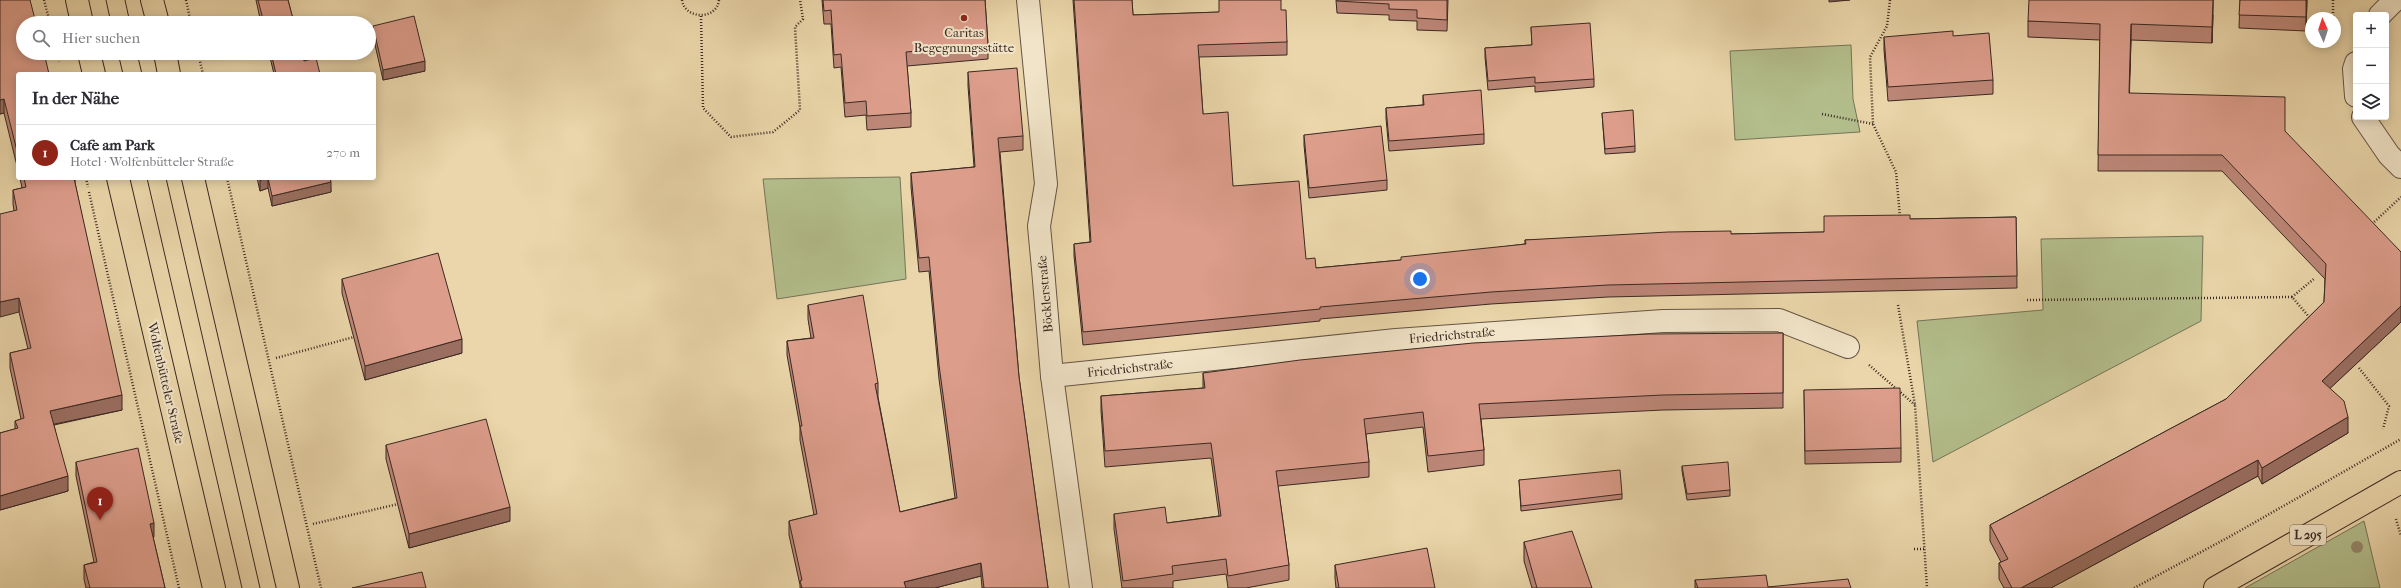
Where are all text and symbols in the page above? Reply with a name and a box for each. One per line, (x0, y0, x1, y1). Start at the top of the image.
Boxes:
north arrow (2305, 12, 2341, 48)
map controls (2353, 12, 2389, 120)
button: + (2353, 12, 2389, 48)
marker: Caritas Begegnungsstätte (959, 13, 969, 23)
search box (16, 16, 376, 60)
place label: Caritas Begegnungsstätte (914, 25, 1015, 55)
icon: search (30, 27, 52, 49)
text: Hier suchen (62, 29, 140, 47)
button: − (2353, 48, 2389, 84)
button: layers (2353, 84, 2389, 120)
text: In der Nähe (32, 88, 119, 108)
text: Cafe am Park (70, 136, 155, 154)
text: 1 (43, 145, 47, 160)
text: 270 m (326, 145, 360, 160)
text: Hotel · Wolfenbütteler Straße (70, 154, 234, 169)
street label: Böcklerstraße (1034, 254, 1056, 333)
your location (1410, 269, 1430, 289)
street label: Wolfenbütteler Straße (144, 320, 187, 446)
street label: Friedrichstraße (1408, 324, 1496, 346)
street label: Friedrichstraße (1086, 356, 1174, 380)
pin: 1 (87, 487, 113, 520)
road number: L 295 (2290, 525, 2326, 545)

